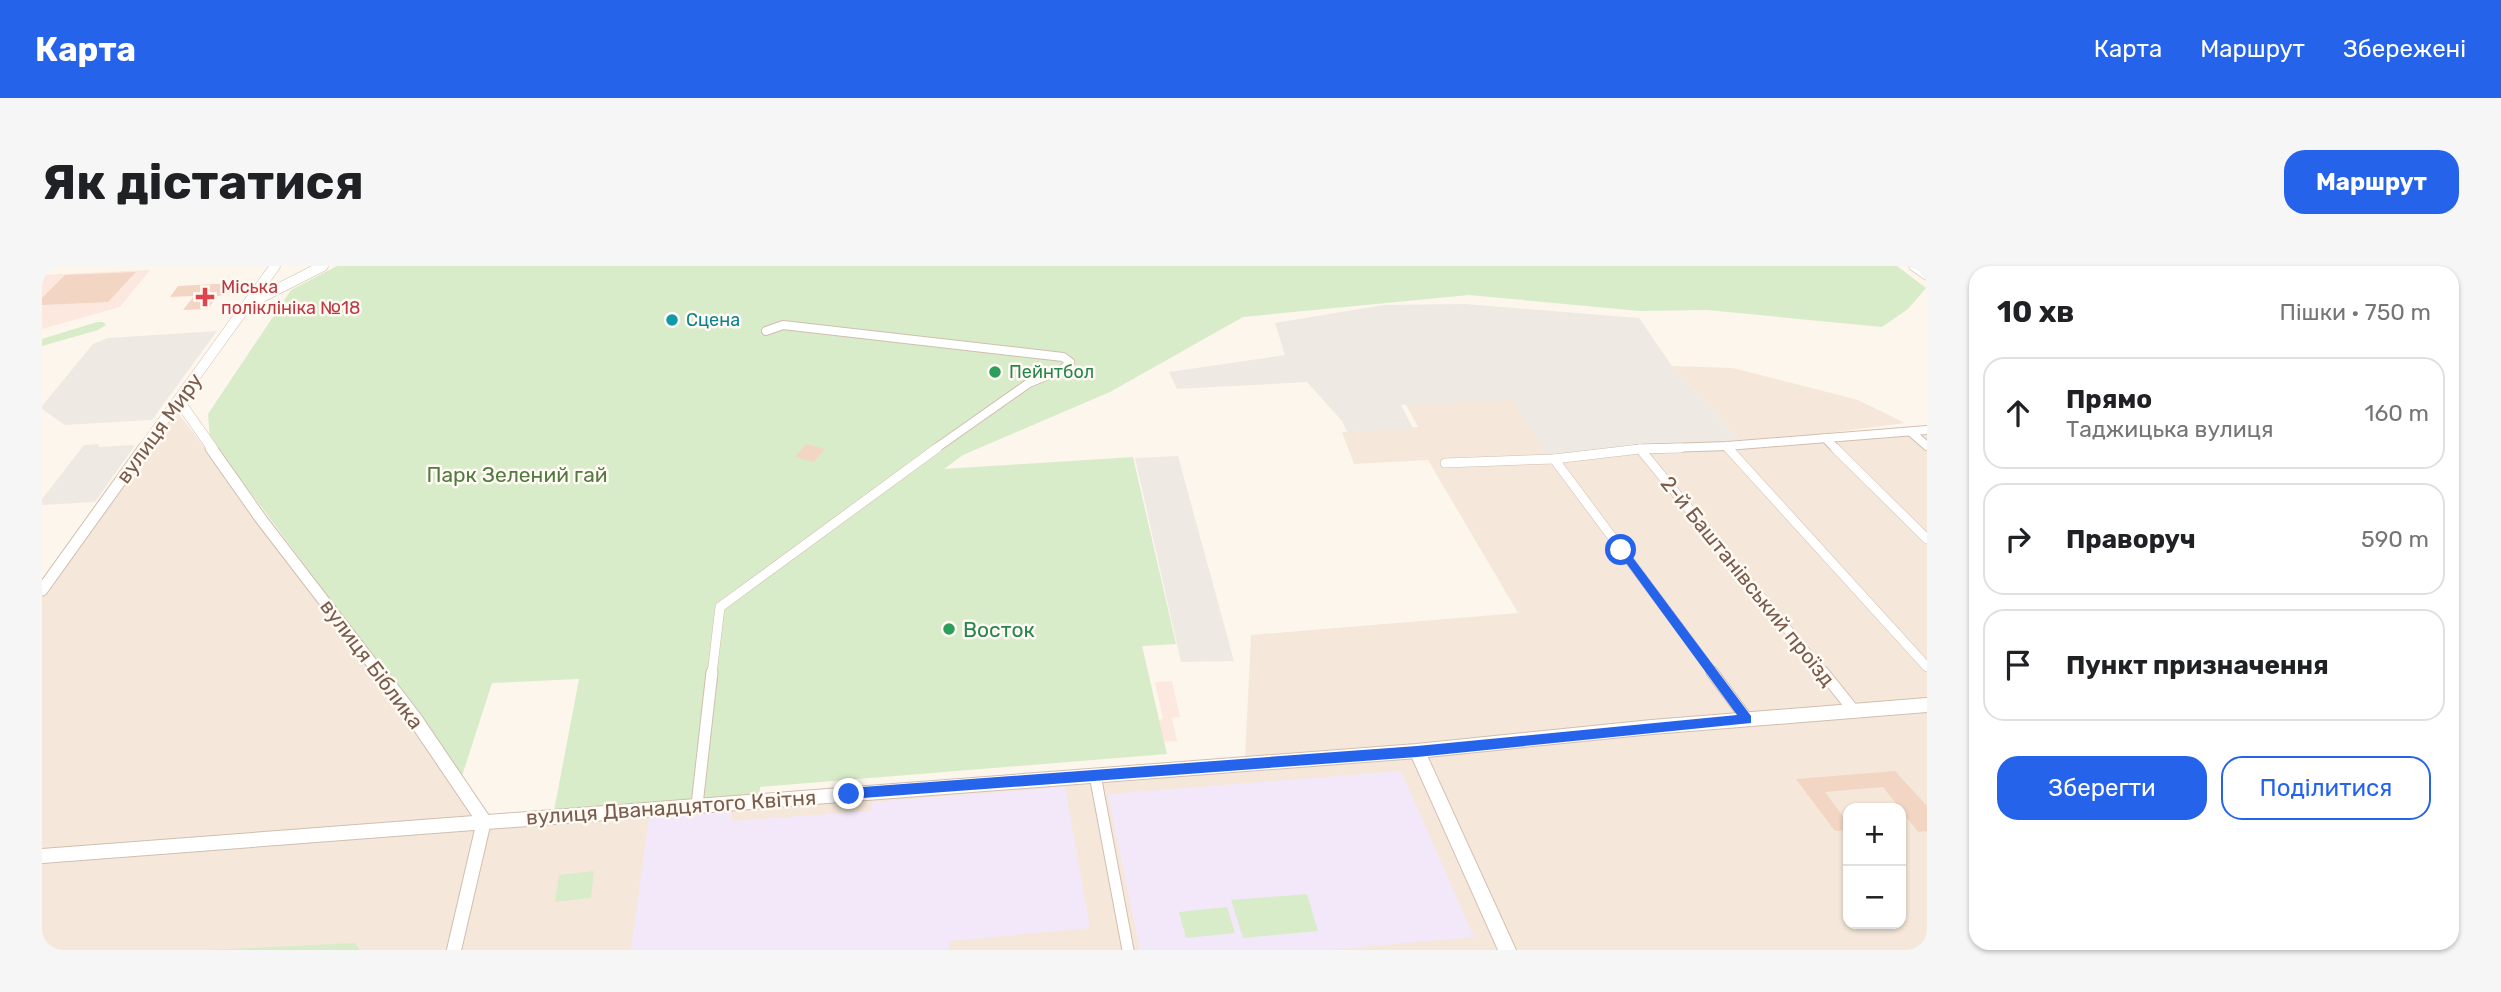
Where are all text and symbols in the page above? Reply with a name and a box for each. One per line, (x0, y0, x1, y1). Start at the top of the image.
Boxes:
text: Карта (35, 30, 136, 69)
text: Карта (2094, 35, 2162, 63)
text: Маршрут (2200, 35, 2305, 63)
text: Збережені (2343, 35, 2466, 63)
button: Маршрут (2284, 150, 2459, 214)
text: Як дістатися (42, 153, 364, 211)
place label: Міська поліклініка №18 (221, 276, 360, 319)
marker: Міська поліклініка №18 (195, 287, 215, 307)
text: 10 хв (1997, 294, 2075, 330)
text: Пішки · 750 m (2280, 298, 2431, 326)
place label: Сцена (686, 309, 740, 331)
marker: Сцена (664, 312, 680, 328)
place label: Пейнтбол (1009, 361, 1094, 383)
marker: Пейнтбол (987, 364, 1003, 380)
street label: вулиця Миру (111, 368, 207, 488)
text: Прямо (2066, 384, 2152, 415)
icon: ahead (1999, 394, 2037, 432)
text: 160 m (2365, 399, 2429, 427)
text: Таджицька вулиця (2066, 415, 2274, 443)
park label: Парк Зелений гай (426, 462, 608, 487)
street label: 2-й Баштанівський проїзд (1656, 471, 1840, 691)
icon: right (1999, 520, 2037, 558)
text: Праворуч (2066, 524, 2196, 555)
text: 590 m (2361, 525, 2429, 553)
route start (1605, 534, 1636, 565)
street label: вулиця Біблика (315, 594, 429, 734)
place label: Восток (963, 617, 1035, 642)
marker: Восток (941, 621, 957, 637)
icon: arrive (1999, 646, 2037, 684)
text: Пункт призначення (2066, 650, 2329, 681)
button: Зберегти (1997, 756, 2207, 820)
button: Поділитися (2221, 756, 2431, 820)
route end (833, 778, 864, 809)
street label: вулиця Дванадцятого Квітня (525, 784, 817, 830)
map controls (1843, 803, 1906, 929)
button: + (1843, 803, 1906, 866)
button: − (1843, 866, 1906, 929)

